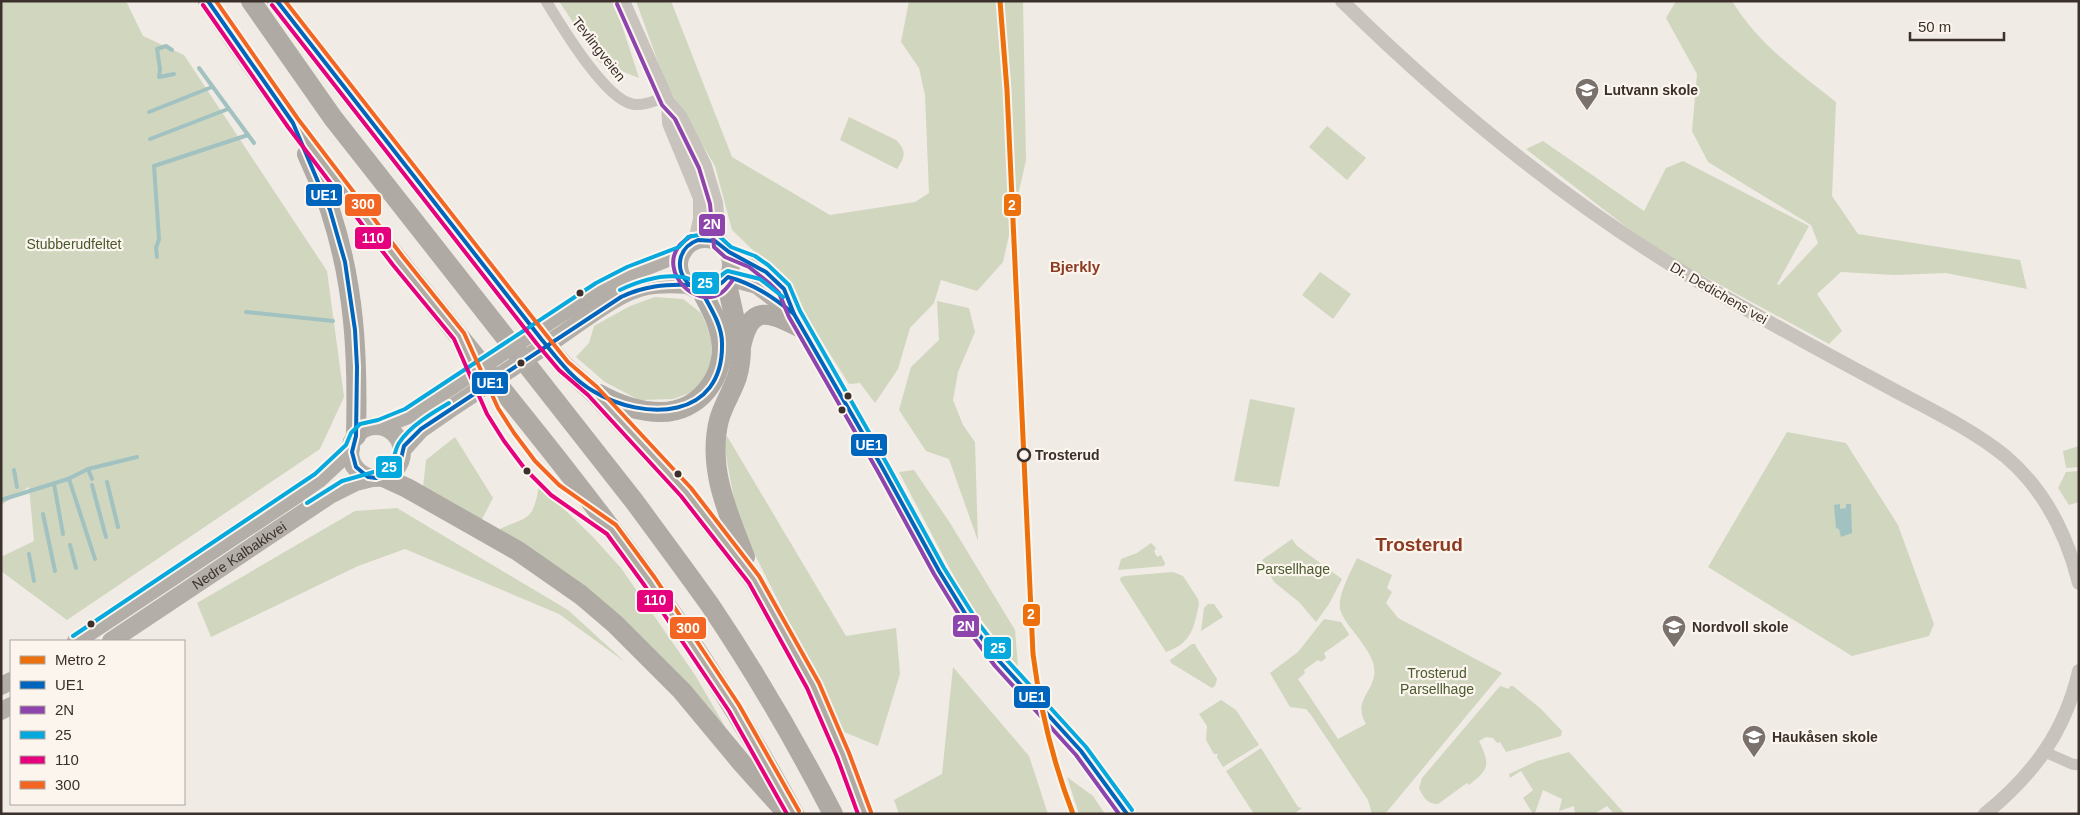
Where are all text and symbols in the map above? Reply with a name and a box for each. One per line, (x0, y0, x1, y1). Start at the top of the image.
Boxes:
scale bar (1910, 10, 2004, 42)
street label: Tevlingveien (569, 14, 629, 84)
text: 50 m (1918, 18, 1951, 35)
school or university icon: Lutvann skole (1574, 77, 1600, 111)
place label: Lutvann skole (1604, 82, 1698, 98)
line badge: UE1 (305, 183, 343, 207)
text: UE1 (310, 187, 338, 203)
line badge: 300 (344, 193, 382, 217)
line badge: 2 (1003, 193, 1022, 217)
text: 300 (351, 196, 375, 212)
text: 2 (1008, 197, 1016, 213)
line badge: 2N (698, 213, 726, 237)
text: 2N (703, 216, 721, 232)
line badge: 110 (354, 226, 392, 250)
text: 110 (362, 230, 385, 246)
park label: Stubberudfeltet (27, 236, 122, 252)
district label: Bjerkly (1050, 258, 1101, 275)
street label: Dr. Dedichens vei (1667, 259, 1771, 327)
line badge: 25 (691, 271, 720, 295)
text: 25 (697, 275, 713, 291)
unlabelled marker (575, 288, 585, 298)
unlabelled marker (516, 358, 526, 368)
line badge: UE1 (471, 371, 509, 395)
text: UE1 (476, 375, 504, 391)
unlabelled marker (843, 391, 853, 401)
unlabelled marker (837, 405, 847, 415)
line badge: UE1 (850, 433, 888, 457)
text: UE1 (855, 437, 883, 453)
place label: Trosterud (1035, 447, 1100, 463)
marker: Trosterud (1017, 448, 1031, 462)
line badge: 25 (375, 455, 403, 479)
text: 25 (381, 459, 397, 475)
unlabelled marker (522, 466, 532, 476)
unlabelled marker (673, 469, 683, 479)
street label: Nedre Kalbakkvei (189, 518, 289, 593)
district label: Trosterud (1375, 534, 1463, 555)
park label: Parsellhage (1256, 561, 1330, 577)
line badge: 110 (636, 589, 674, 613)
text: 110 (644, 592, 667, 608)
line badge: 2 (1022, 603, 1041, 627)
text: 2 (1027, 606, 1035, 622)
line badge: 2N (952, 614, 980, 638)
school or university icon: Nordvoll skole (1661, 614, 1687, 648)
line badge: 300 (669, 616, 707, 640)
text: 2N (957, 618, 975, 634)
unlabelled marker (86, 619, 96, 629)
place label: Nordvoll skole (1692, 619, 1789, 635)
text: 300 (676, 620, 700, 636)
line badge: 25 (983, 636, 1012, 660)
legend (10, 640, 185, 805)
text: 25 (990, 640, 1006, 656)
text: Metro 2 (55, 651, 106, 668)
park label: Trosterud Parsellhage (1400, 665, 1474, 697)
text: UE1 (55, 676, 84, 693)
line badge: UE1 (1013, 685, 1051, 709)
text: UE1 (1018, 689, 1046, 705)
text: 2N (55, 701, 74, 718)
school or university icon: Haukåsen skole (1741, 724, 1767, 758)
text: 25 (55, 726, 72, 743)
place label: Haukåsen skole (1772, 729, 1878, 745)
text: 110 (55, 751, 79, 768)
text: 300 (55, 776, 80, 793)

